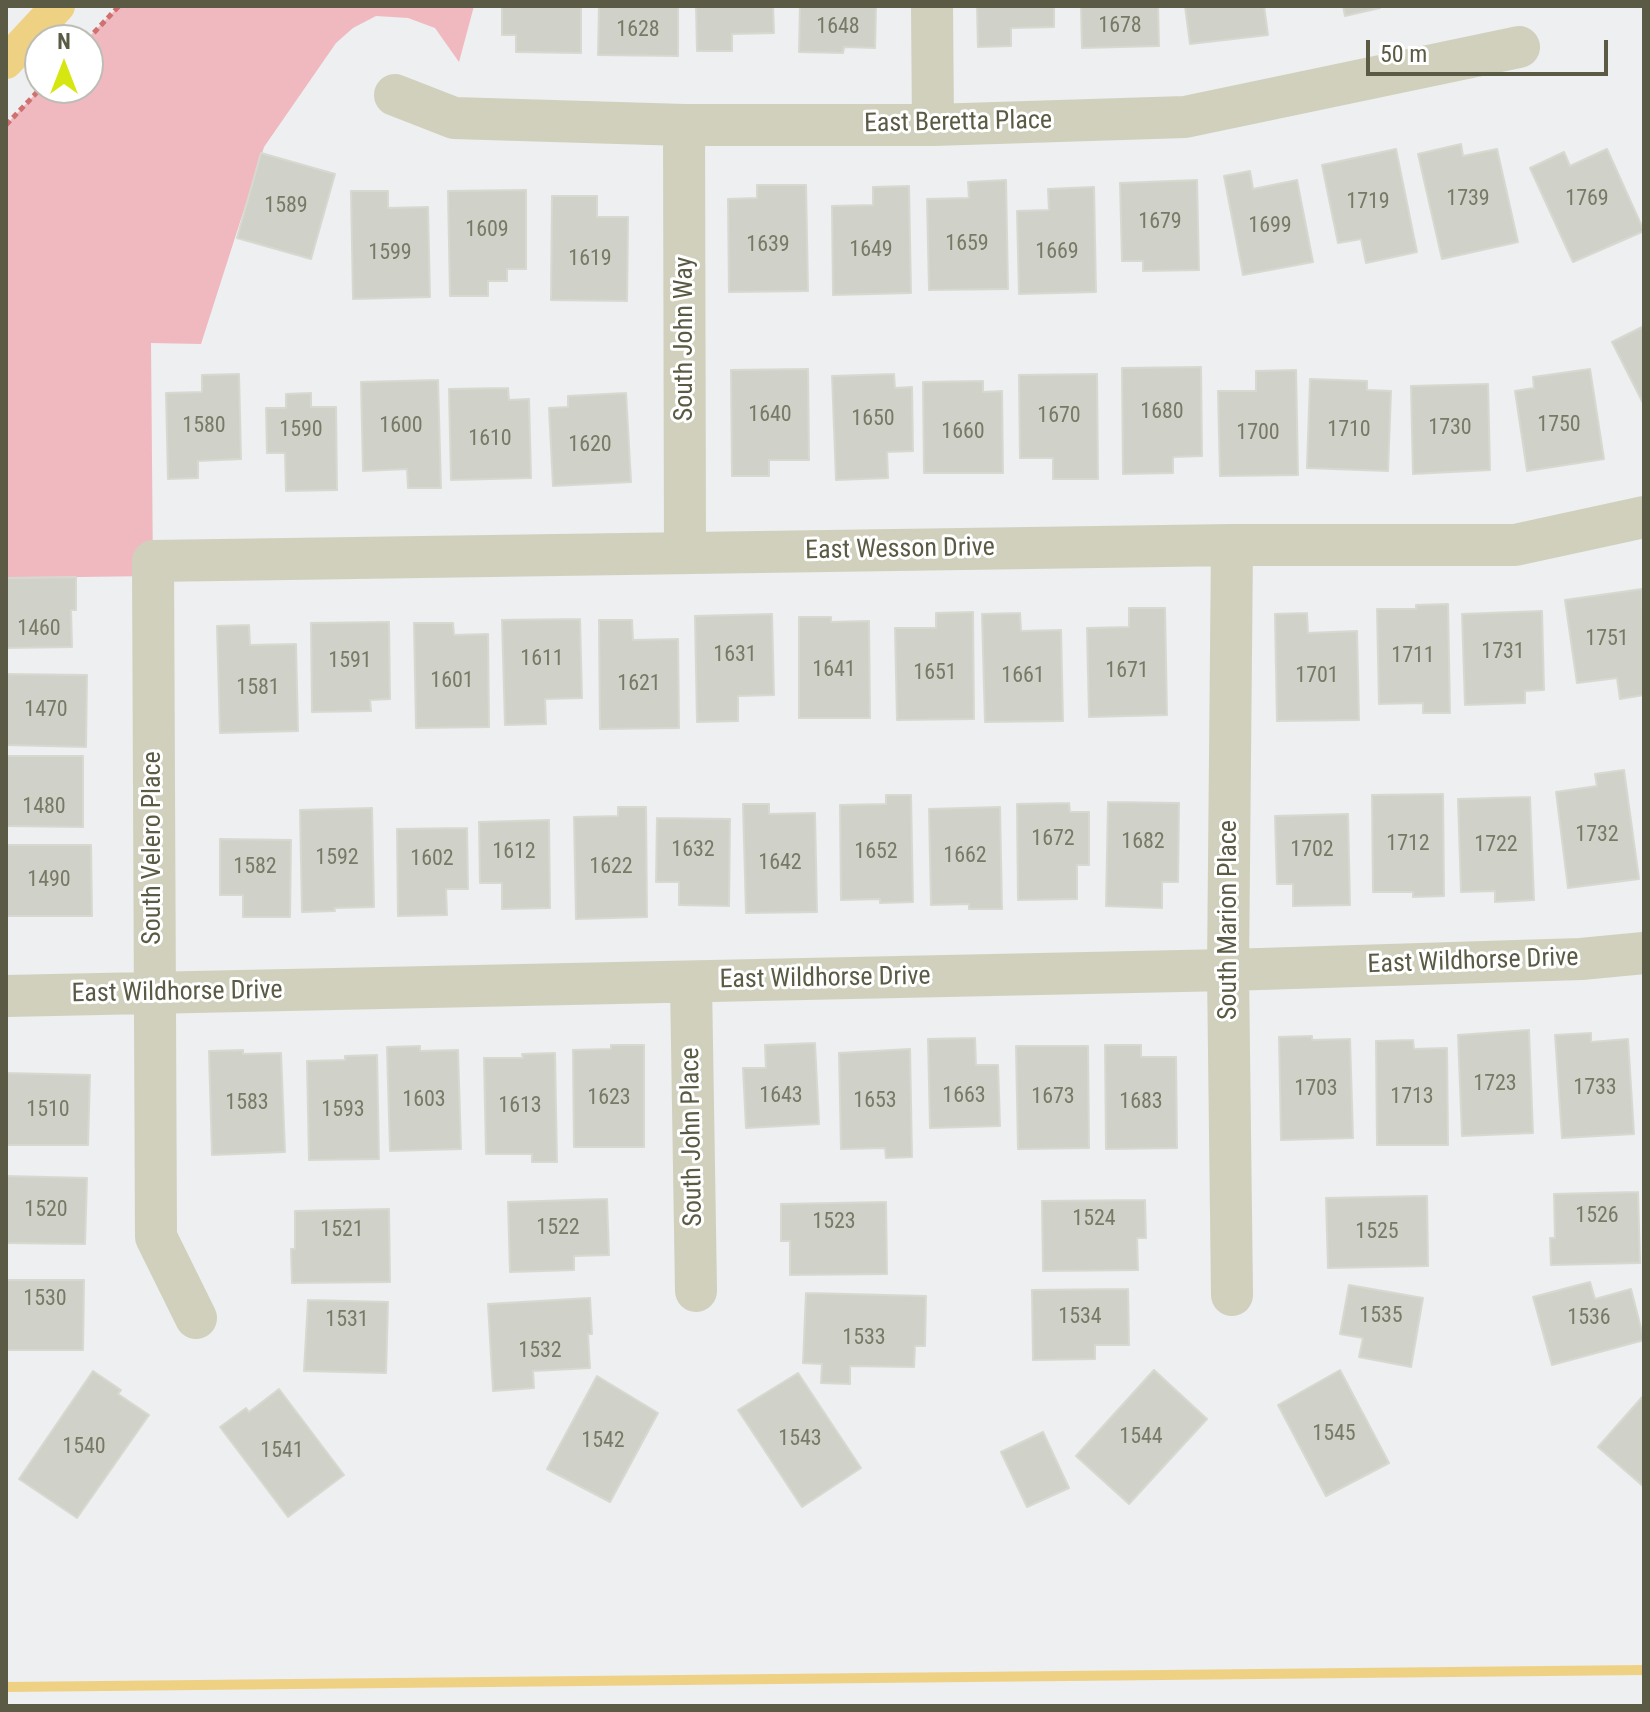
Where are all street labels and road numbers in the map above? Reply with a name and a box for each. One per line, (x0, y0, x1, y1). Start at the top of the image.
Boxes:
street label: East Beretta Place (864, 106, 1052, 140)
street label: South John Way (669, 257, 701, 421)
street label: East Wesson Drive (805, 533, 995, 567)
street label: South Velero Place (137, 751, 169, 945)
street label: South Marion Place (1213, 820, 1245, 1020)
street label: East Wildhorse Drive (1367, 943, 1579, 981)
street label: East Wildhorse Drive (719, 962, 931, 996)
street label: East Wildhorse Drive (71, 976, 283, 1010)
street label: South John Place (676, 1047, 710, 1227)

